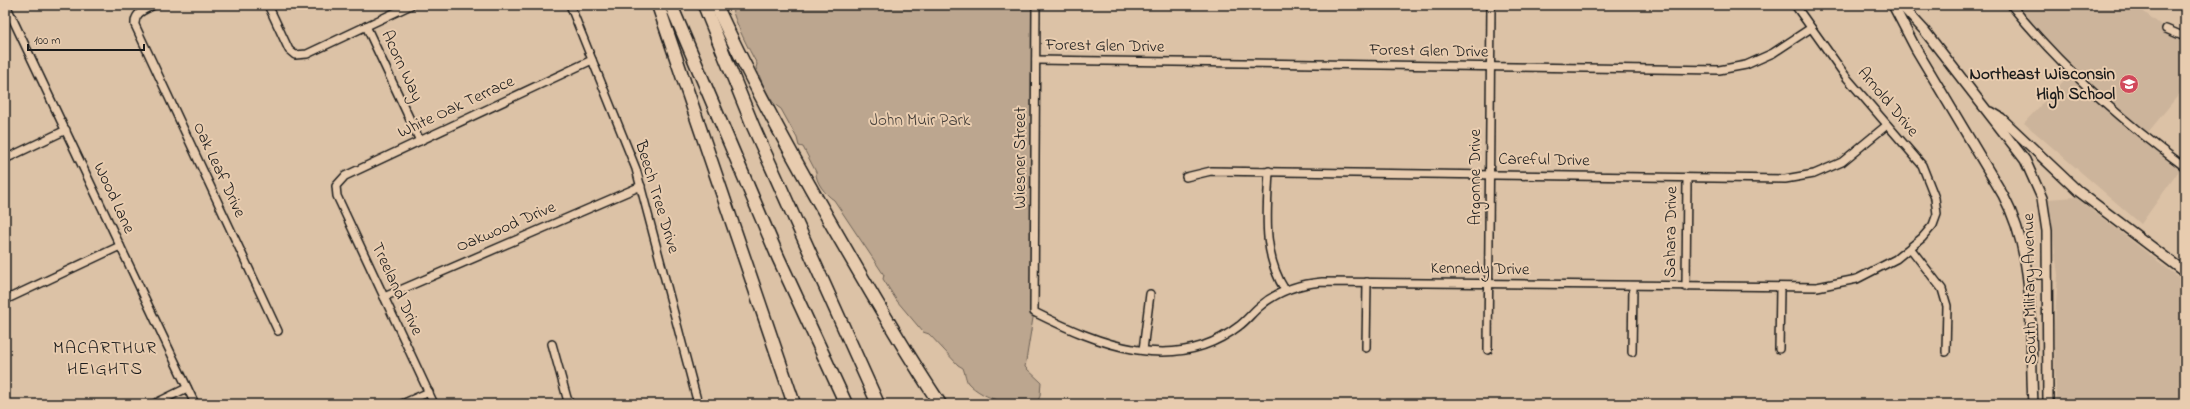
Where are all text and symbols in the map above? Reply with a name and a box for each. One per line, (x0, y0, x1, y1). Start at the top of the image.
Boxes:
scale bar (28, 26, 144, 52)
street label: Acorn Way (374, 26, 430, 106)
text: 100 m (34, 32, 61, 50)
street label: Forest Glen Drive (1044, 32, 1165, 60)
street label: Forest Glen Drive (1368, 37, 1489, 65)
street label: Arnold Drive (1851, 62, 1925, 143)
place label: Northeast Wisconsin High School (1970, 62, 2116, 109)
street label: White Oak Terrace (394, 69, 519, 145)
school or university icon: Northeast Wisconsin High School (2118, 73, 2140, 95)
street label: Wiesner Street (1008, 107, 1033, 209)
park label: John Muir Park (870, 108, 971, 133)
street label: Oak Leaf Drive (186, 118, 252, 222)
street label: Argonne Drive (1463, 128, 1490, 225)
street label: Beech Tree Drive (628, 137, 686, 257)
street label: Careful Drive (1498, 147, 1590, 173)
street label: Wood Lane (87, 158, 142, 238)
street label: Sahara Drive (1658, 186, 1684, 278)
street label: Oakwood Drive (452, 195, 560, 259)
street label: South Military Avenue (2016, 213, 2045, 365)
street label: Treeland Drive (365, 238, 430, 340)
street label: Kennedy Drive (1430, 256, 1530, 283)
district label: MACARTHUR HEIGHTS (53, 336, 157, 383)

